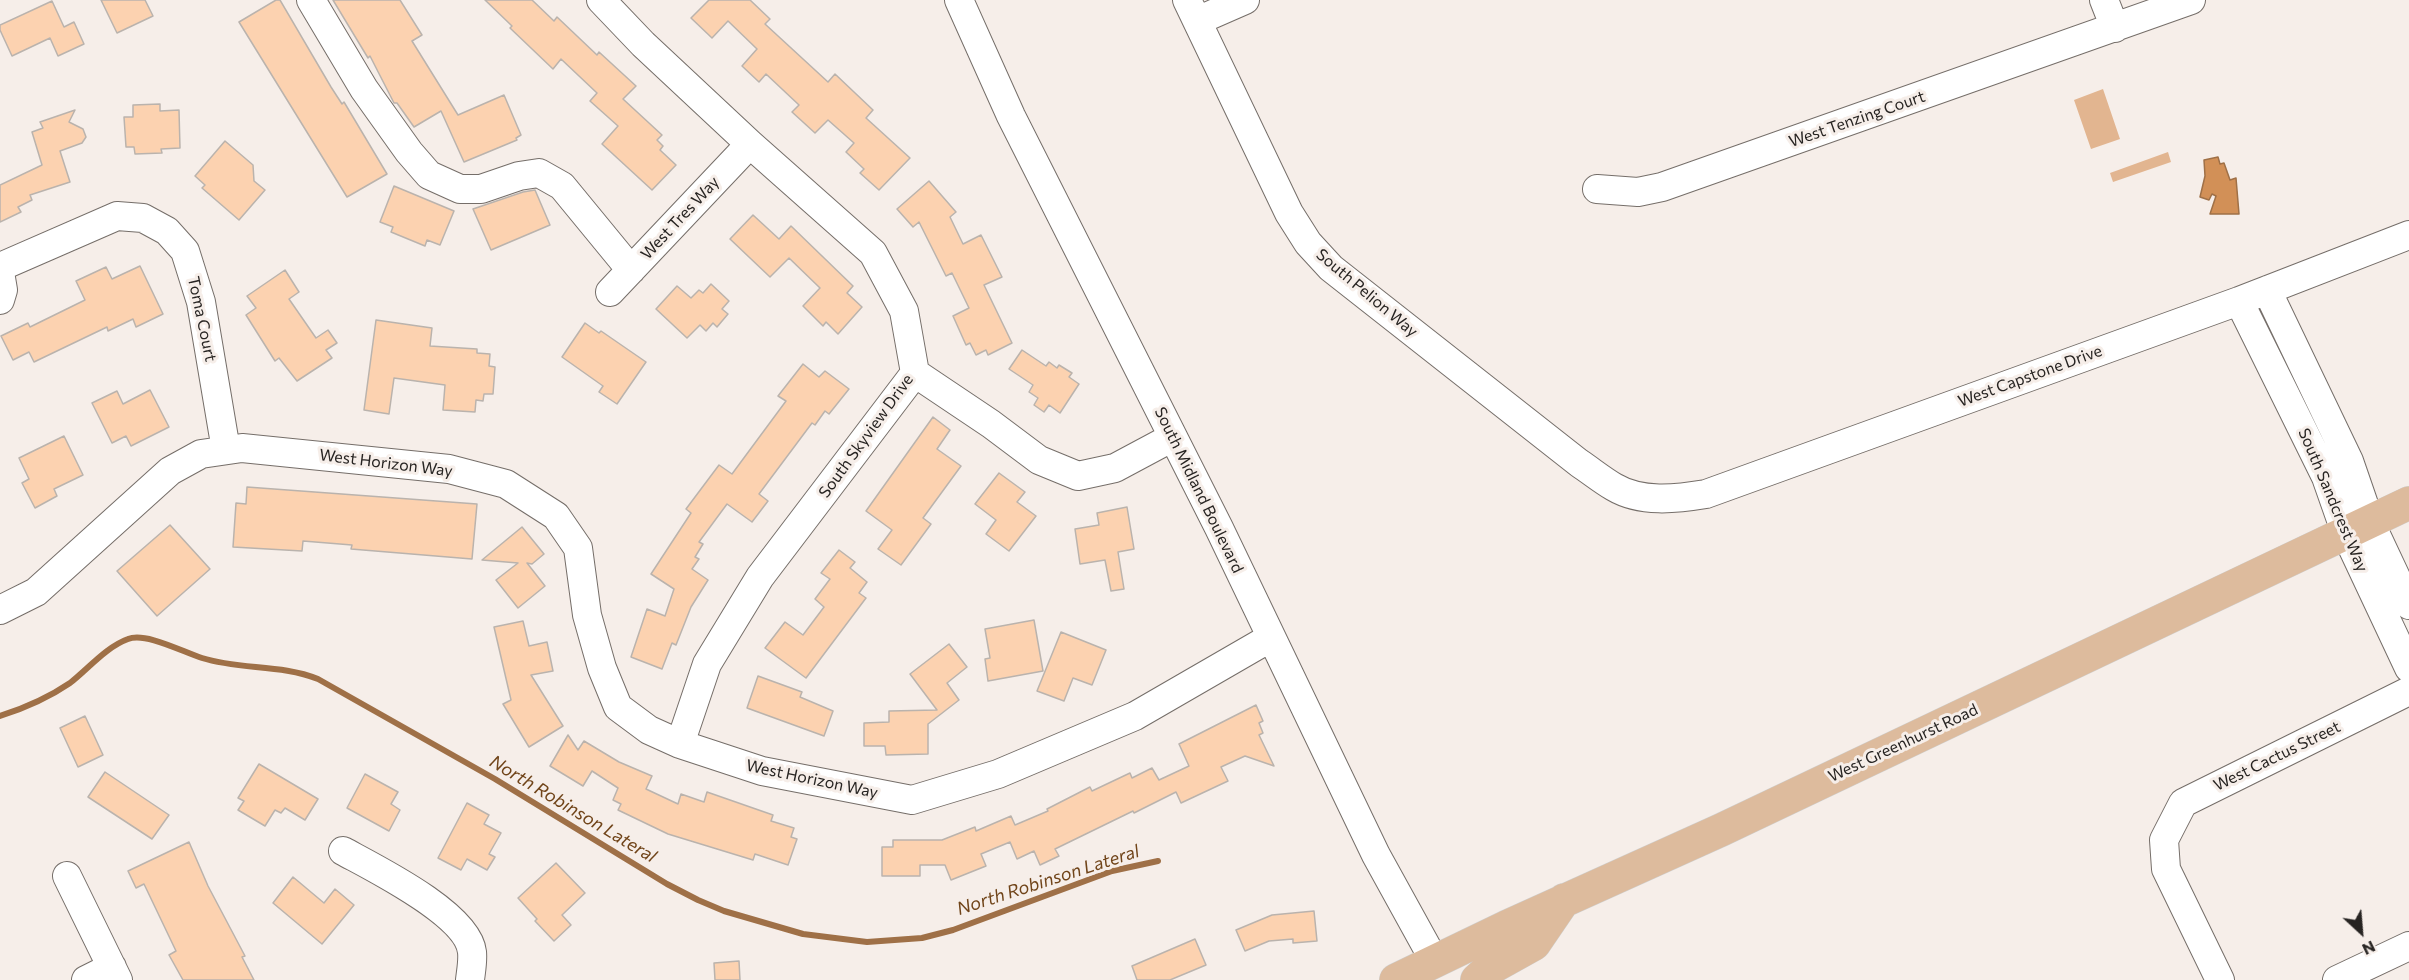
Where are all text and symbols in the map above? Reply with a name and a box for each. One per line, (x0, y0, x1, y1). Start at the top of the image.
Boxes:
street label: West Tenzing Court (1787, 87, 1927, 151)
street label: West Tres Way (637, 173, 723, 263)
street label: South Pelion Way (1312, 245, 1422, 341)
street label: Toma Court (184, 275, 220, 363)
street label: West Capstone Drive (1955, 341, 2105, 411)
street label: South Skyview Drive (815, 370, 917, 502)
street label: South Midland Boulevard (1150, 404, 1248, 576)
street label: South Sandcrest Way (2294, 425, 2372, 575)
street label: West Horizon Way (318, 445, 454, 481)
street label: West Greenhurst Road (1825, 700, 1981, 786)
street label: West Cactus Street (2210, 717, 2344, 795)
water label: North Robinson Lateral (486, 751, 660, 867)
street label: West Horizon Way (744, 756, 880, 802)
water label: North Robinson Lateral (954, 840, 1142, 920)
north arrow (2331, 902, 2391, 962)
text: N (2360, 937, 2379, 960)

